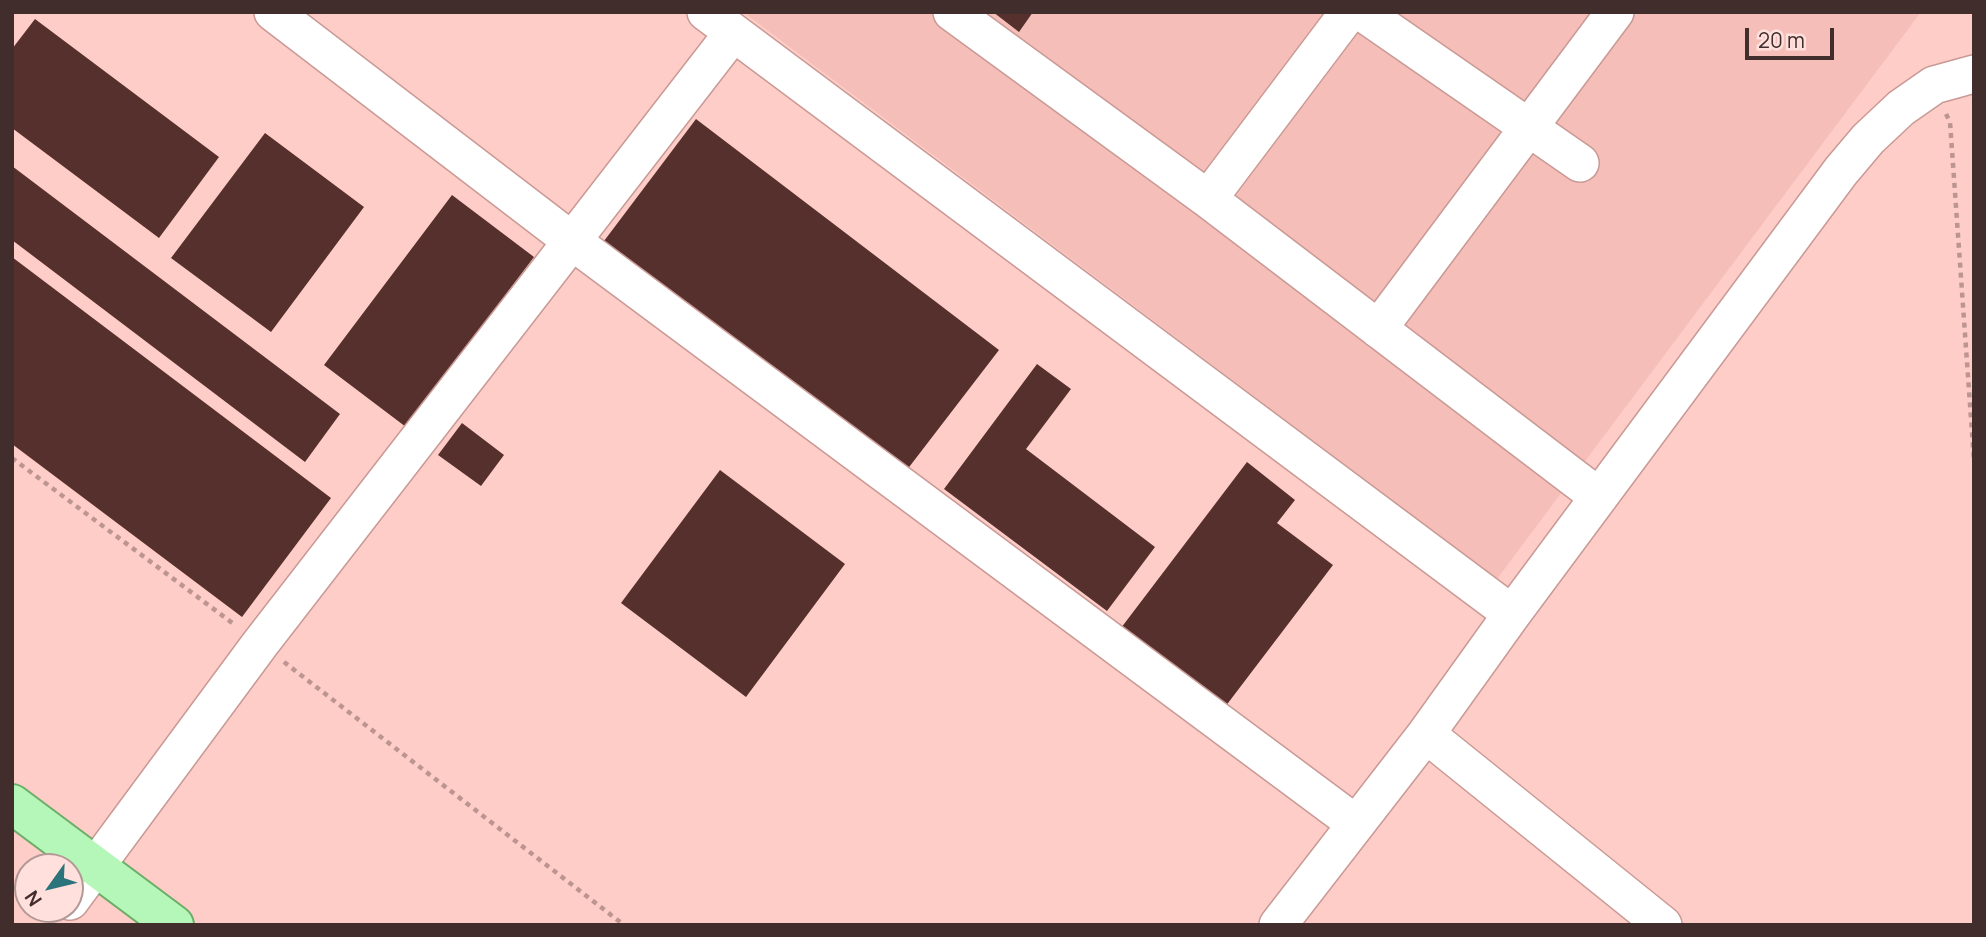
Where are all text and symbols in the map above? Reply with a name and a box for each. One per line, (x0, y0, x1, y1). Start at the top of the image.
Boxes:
scale bar (1748, 14, 1837, 58)
text: 20 m (1758, 26, 1805, 54)
north arrow (14, 853, 84, 923)
text: N (19, 886, 48, 912)

